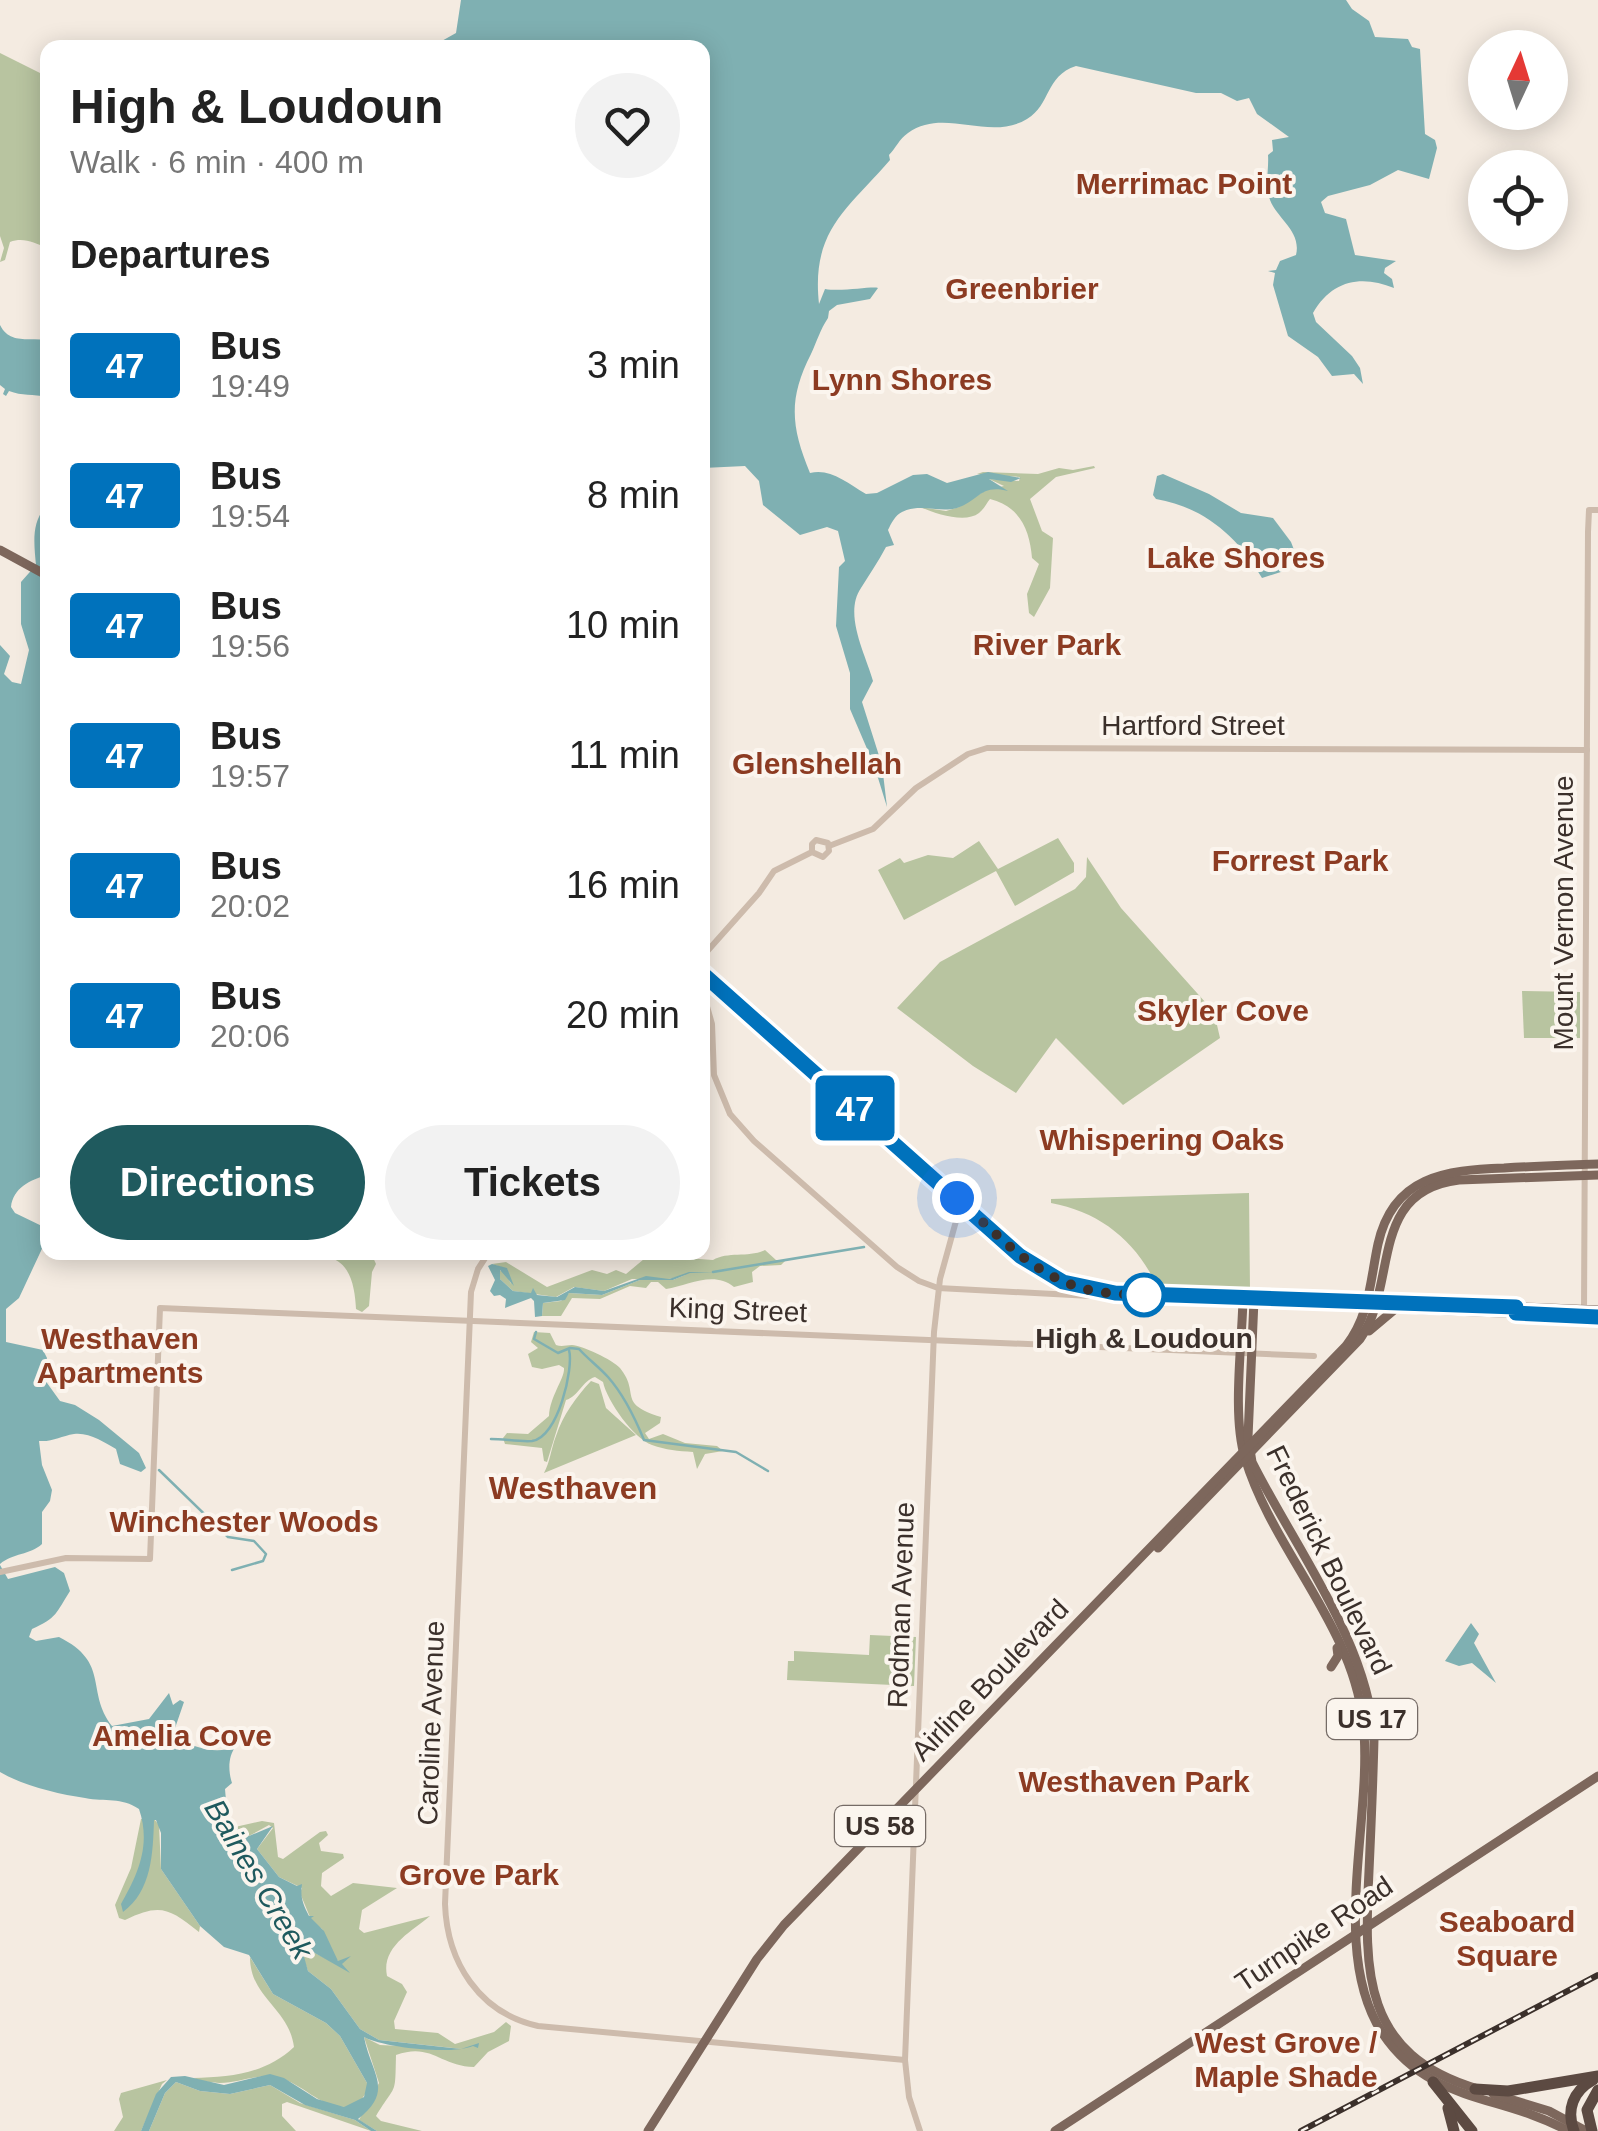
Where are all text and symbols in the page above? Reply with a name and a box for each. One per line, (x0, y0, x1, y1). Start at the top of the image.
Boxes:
north arrow (1468, 30, 1568, 130)
map controls (1468, 30, 1568, 250)
button: heart (575, 73, 680, 178)
text: High & Loudoun (70, 80, 443, 133)
text: Walk · 6 min · 400 m (70, 144, 364, 180)
button: locate (1468, 150, 1568, 250)
district label: Merrimac Point (1076, 167, 1292, 200)
text: Departures (70, 234, 271, 276)
district label: Greenbrier (945, 272, 1099, 305)
text: Bus (210, 325, 282, 367)
text: 3 min (587, 344, 680, 386)
text: 47 (106, 346, 144, 385)
district label: Lynn Shores (812, 363, 992, 396)
text: 19:49 (210, 368, 290, 404)
text: Bus (210, 455, 282, 497)
text: 8 min (587, 474, 680, 516)
text: 47 (106, 476, 144, 515)
text: 19:54 (210, 498, 290, 534)
district label: Lake Shores (1147, 541, 1325, 574)
text: Bus (210, 585, 282, 627)
text: 10 min (566, 604, 680, 646)
text: 47 (106, 606, 144, 645)
text: 19:56 (210, 628, 290, 664)
district label: River Park (973, 628, 1122, 661)
street label: Hartford Street (1101, 710, 1285, 741)
text: Bus (210, 715, 282, 757)
text: 11 min (569, 734, 680, 776)
text: 47 (106, 736, 144, 775)
district label: Glenshellah (732, 747, 902, 780)
text: 19:57 (210, 758, 290, 794)
street label: Mount Vernon Avenue (1548, 775, 1579, 1051)
district label: Forrest Park (1212, 844, 1389, 877)
text: Bus (210, 845, 282, 887)
text: 16 min (566, 864, 680, 906)
text: 47 (106, 866, 144, 905)
text: 20:02 (210, 888, 290, 924)
text: Bus (210, 975, 282, 1017)
text: 20 min (566, 994, 680, 1036)
district label: Skyler Cove (1137, 994, 1309, 1027)
text: 47 (106, 996, 144, 1035)
text: 20:06 (210, 1018, 290, 1054)
line badge: 47 (810, 1076, 900, 1140)
text: 47 (836, 1089, 874, 1128)
district label: Whispering Oaks (1039, 1123, 1285, 1156)
button: Directions (70, 1125, 365, 1240)
button: Tickets (385, 1125, 680, 1240)
your location (932, 1173, 982, 1223)
marker: High & Loudoun (1123, 1274, 1165, 1316)
street label: King Street (668, 1292, 808, 1328)
district label: Westhaven Apartments (37, 1322, 203, 1389)
place label: High & Loudoun (1035, 1323, 1253, 1354)
street label: Frederick Boulevard (1260, 1441, 1398, 1679)
district label: Westhaven (489, 1470, 657, 1506)
street label: Rodman Avenue (882, 1501, 920, 1709)
district label: Winchester Woods (109, 1505, 379, 1538)
street label: Airline Boulevard (905, 1593, 1075, 1767)
street label: Caroline Avenue (412, 1620, 450, 1826)
road number: US 17 (1327, 1699, 1417, 1739)
district label: Amelia Cove (92, 1719, 272, 1752)
district label: Westhaven Park (1018, 1765, 1250, 1798)
water label: Baines Creek (198, 1793, 321, 1966)
road number: US 58 (835, 1806, 925, 1846)
district label: Grove Park (399, 1858, 559, 1891)
street label: Turnpike Road (1230, 1870, 1398, 1998)
district label: Seaboard Square (1439, 1905, 1575, 1972)
district label: West Grove / Maple Shade (1194, 2026, 1378, 2093)

